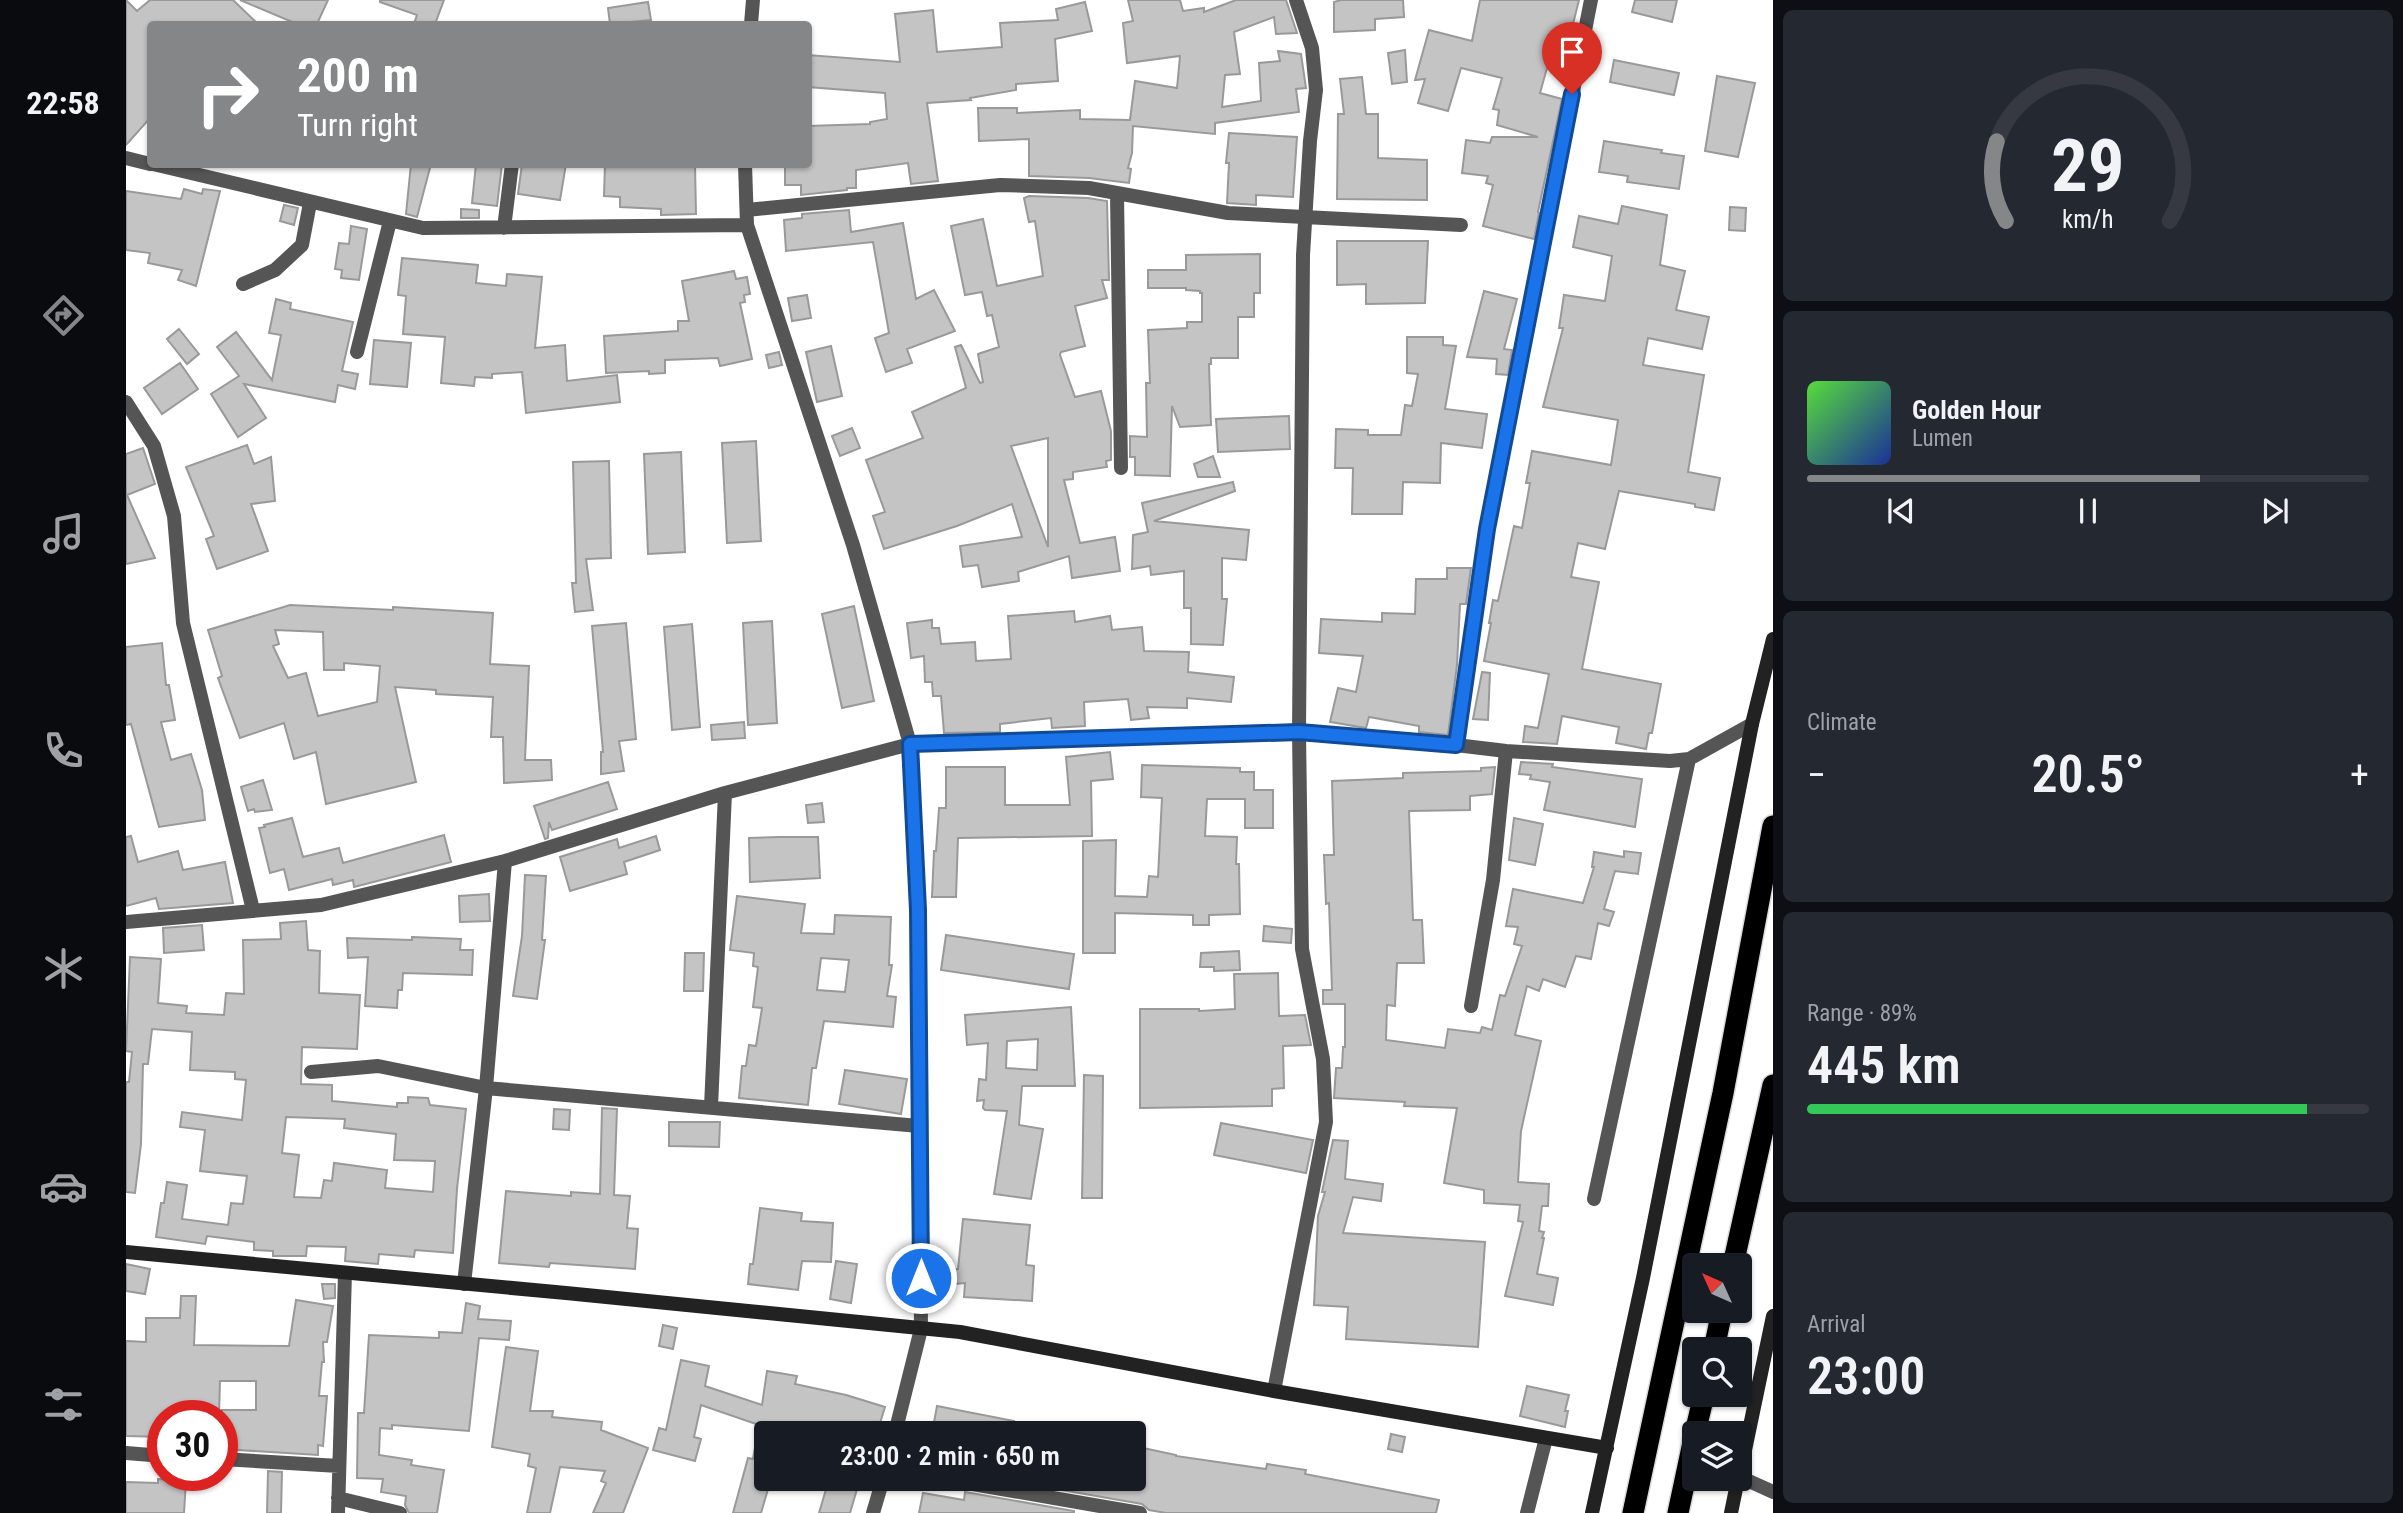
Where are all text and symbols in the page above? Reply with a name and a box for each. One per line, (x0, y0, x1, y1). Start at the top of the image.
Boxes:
pin (1542, 22, 1602, 94)
icon: arrive (1553, 33, 1591, 71)
text: 200 m (297, 47, 419, 104)
icon: right (182, 49, 273, 140)
text: 22:58 (26, 84, 100, 122)
text: Turn right (297, 106, 418, 144)
text: 29 (2051, 124, 2125, 210)
text: km/h (2062, 205, 2114, 234)
icon: directions (39, 291, 88, 340)
text: Golden Hour (1912, 395, 2041, 425)
text: Lumen (1912, 425, 1973, 452)
icon: previous (1882, 492, 1920, 530)
icon: pause (2069, 492, 2107, 530)
icon: next (2256, 492, 2294, 530)
icon: music (39, 509, 88, 558)
text: Climate (1807, 709, 1877, 736)
icon: phone (39, 726, 88, 775)
text: 20.5° (2031, 744, 2145, 805)
text: − (1807, 753, 1826, 797)
text: + (2350, 753, 2369, 797)
icon: climate (39, 944, 88, 993)
text: Range · 89% (1807, 1000, 1917, 1027)
text: 445 km (1807, 1035, 1961, 1096)
icon: car (39, 1162, 88, 1211)
position arrow (884, 1241, 958, 1315)
north arrow (1682, 1253, 1752, 1323)
map controls (1682, 1253, 1752, 1491)
text: Arrival (1807, 1311, 1866, 1338)
button: search (1682, 1337, 1752, 1407)
text: 23:00 (1807, 1346, 1925, 1407)
icon: filters (39, 1380, 88, 1429)
speed limit sign: 30 (147, 1400, 238, 1491)
button: layers (1682, 1421, 1752, 1491)
text: 23:00 · 2 min · 650 m (840, 1441, 1060, 1471)

